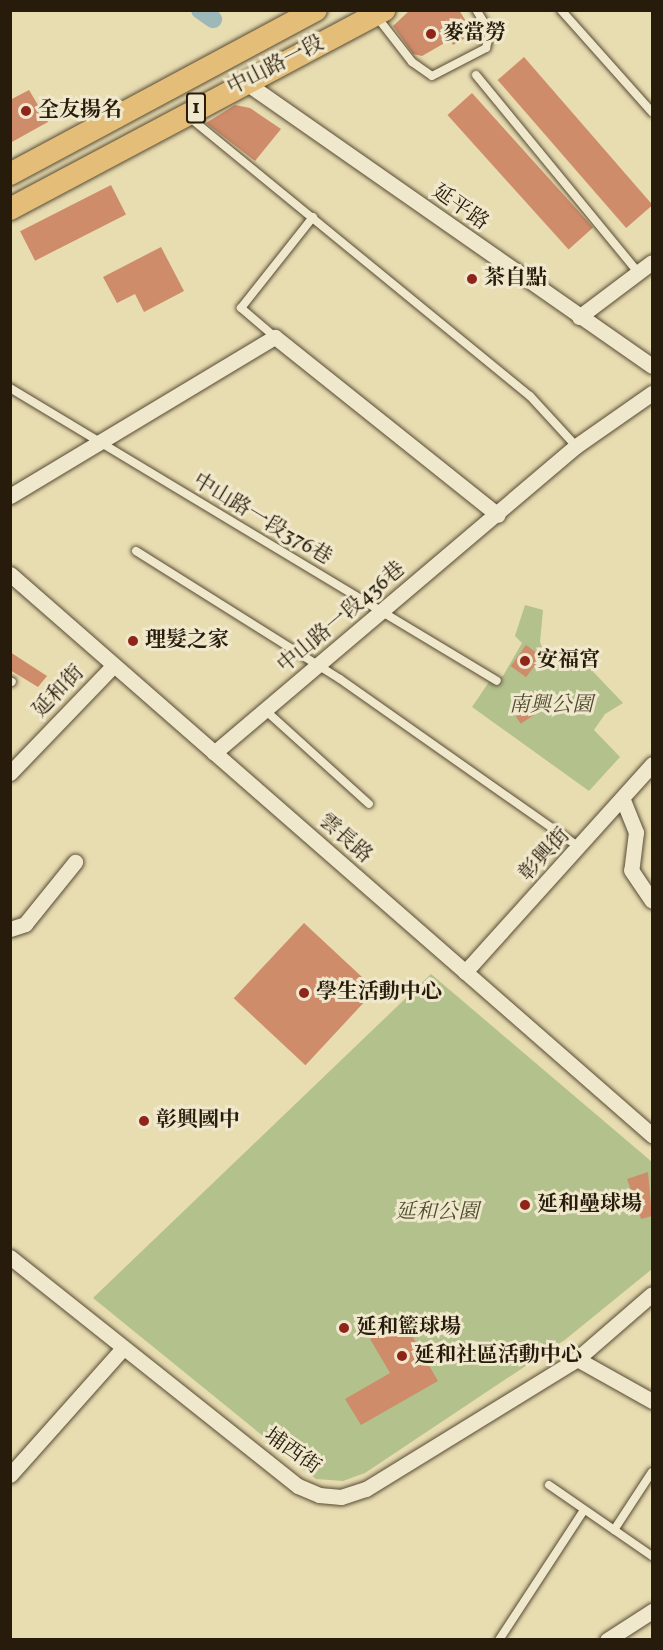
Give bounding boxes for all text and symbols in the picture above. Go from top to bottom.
place label: 麥當勞 [443,21,506,47]
marker: 麥當勞 [424,27,438,41]
street label: 中山路一段 [224,31,328,101]
road number: 1 [186,91,206,125]
place label: 全友揚名 [38,98,122,124]
marker: 全友揚名 [19,104,33,118]
street label: 延平路 [427,180,493,236]
place label: 茶自點 [484,266,547,292]
marker: 茶自點 [465,272,479,286]
street label: 中山路一段376巷 [188,469,336,571]
street label: 中山路一段436巷 [273,557,411,679]
place label: 理髮之家 [145,628,229,654]
marker: 理髮之家 [126,634,140,648]
place label: 安福宮 [537,648,600,674]
marker: 安福宮 [518,654,532,668]
street label: 延和街 [28,661,90,723]
park label: 南興公園 [509,693,593,719]
street label: 雲長路 [313,809,377,869]
street label: 彰興街 [514,823,576,887]
place label: 學生活動中心 [316,980,442,1006]
marker: 學生活動中心 [297,986,311,1000]
place label: 彰興國中 [156,1108,240,1134]
marker: 彰興國中 [137,1114,151,1128]
place label: 延和壘球場 [537,1192,642,1218]
marker: 延和壘球場 [518,1198,532,1212]
park label: 延和公園 [395,1200,479,1226]
place label: 延和籃球場 [356,1315,461,1341]
marker: 延和籃球場 [337,1321,351,1335]
place label: 延和社區活動中心 [414,1343,582,1369]
marker: 延和社區活動中心 [395,1349,409,1363]
street label: 埔西街 [259,1424,325,1480]

